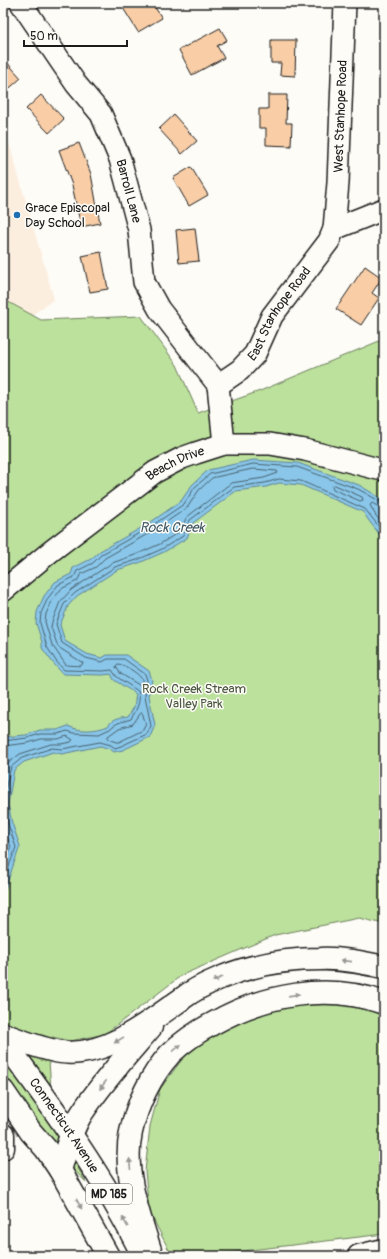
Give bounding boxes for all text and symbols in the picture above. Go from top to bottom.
scale bar [24,22,127,48]
text: 50 m [30,29,58,44]
street label: West Stanhope Road [330,60,351,173]
street label: Barroll Lane [112,157,145,225]
place label: Grace Episcopal Day School [25,200,110,231]
marker: Grace Episcopal Day School [12,210,22,220]
street label: East Stanhope Road [244,264,314,365]
street label: Beach Drive [142,443,207,484]
water label: Rock Creek [140,519,205,536]
park label: Rock Creek Stream Valley Park [142,681,246,712]
one-way arrow [340,957,352,964]
one-way arrow [213,976,224,982]
one-way arrow [288,992,300,998]
one-way arrow [113,1036,125,1043]
one-way arrow [172,1044,183,1052]
street label: Connecticut Avenue [26,1075,102,1176]
one-way arrow [99,1080,107,1091]
one-way arrow [126,1158,133,1170]
road number: MD 185 [86,1184,132,1204]
one-way arrow [75,1198,82,1210]
one-way arrow [121,1216,128,1227]

